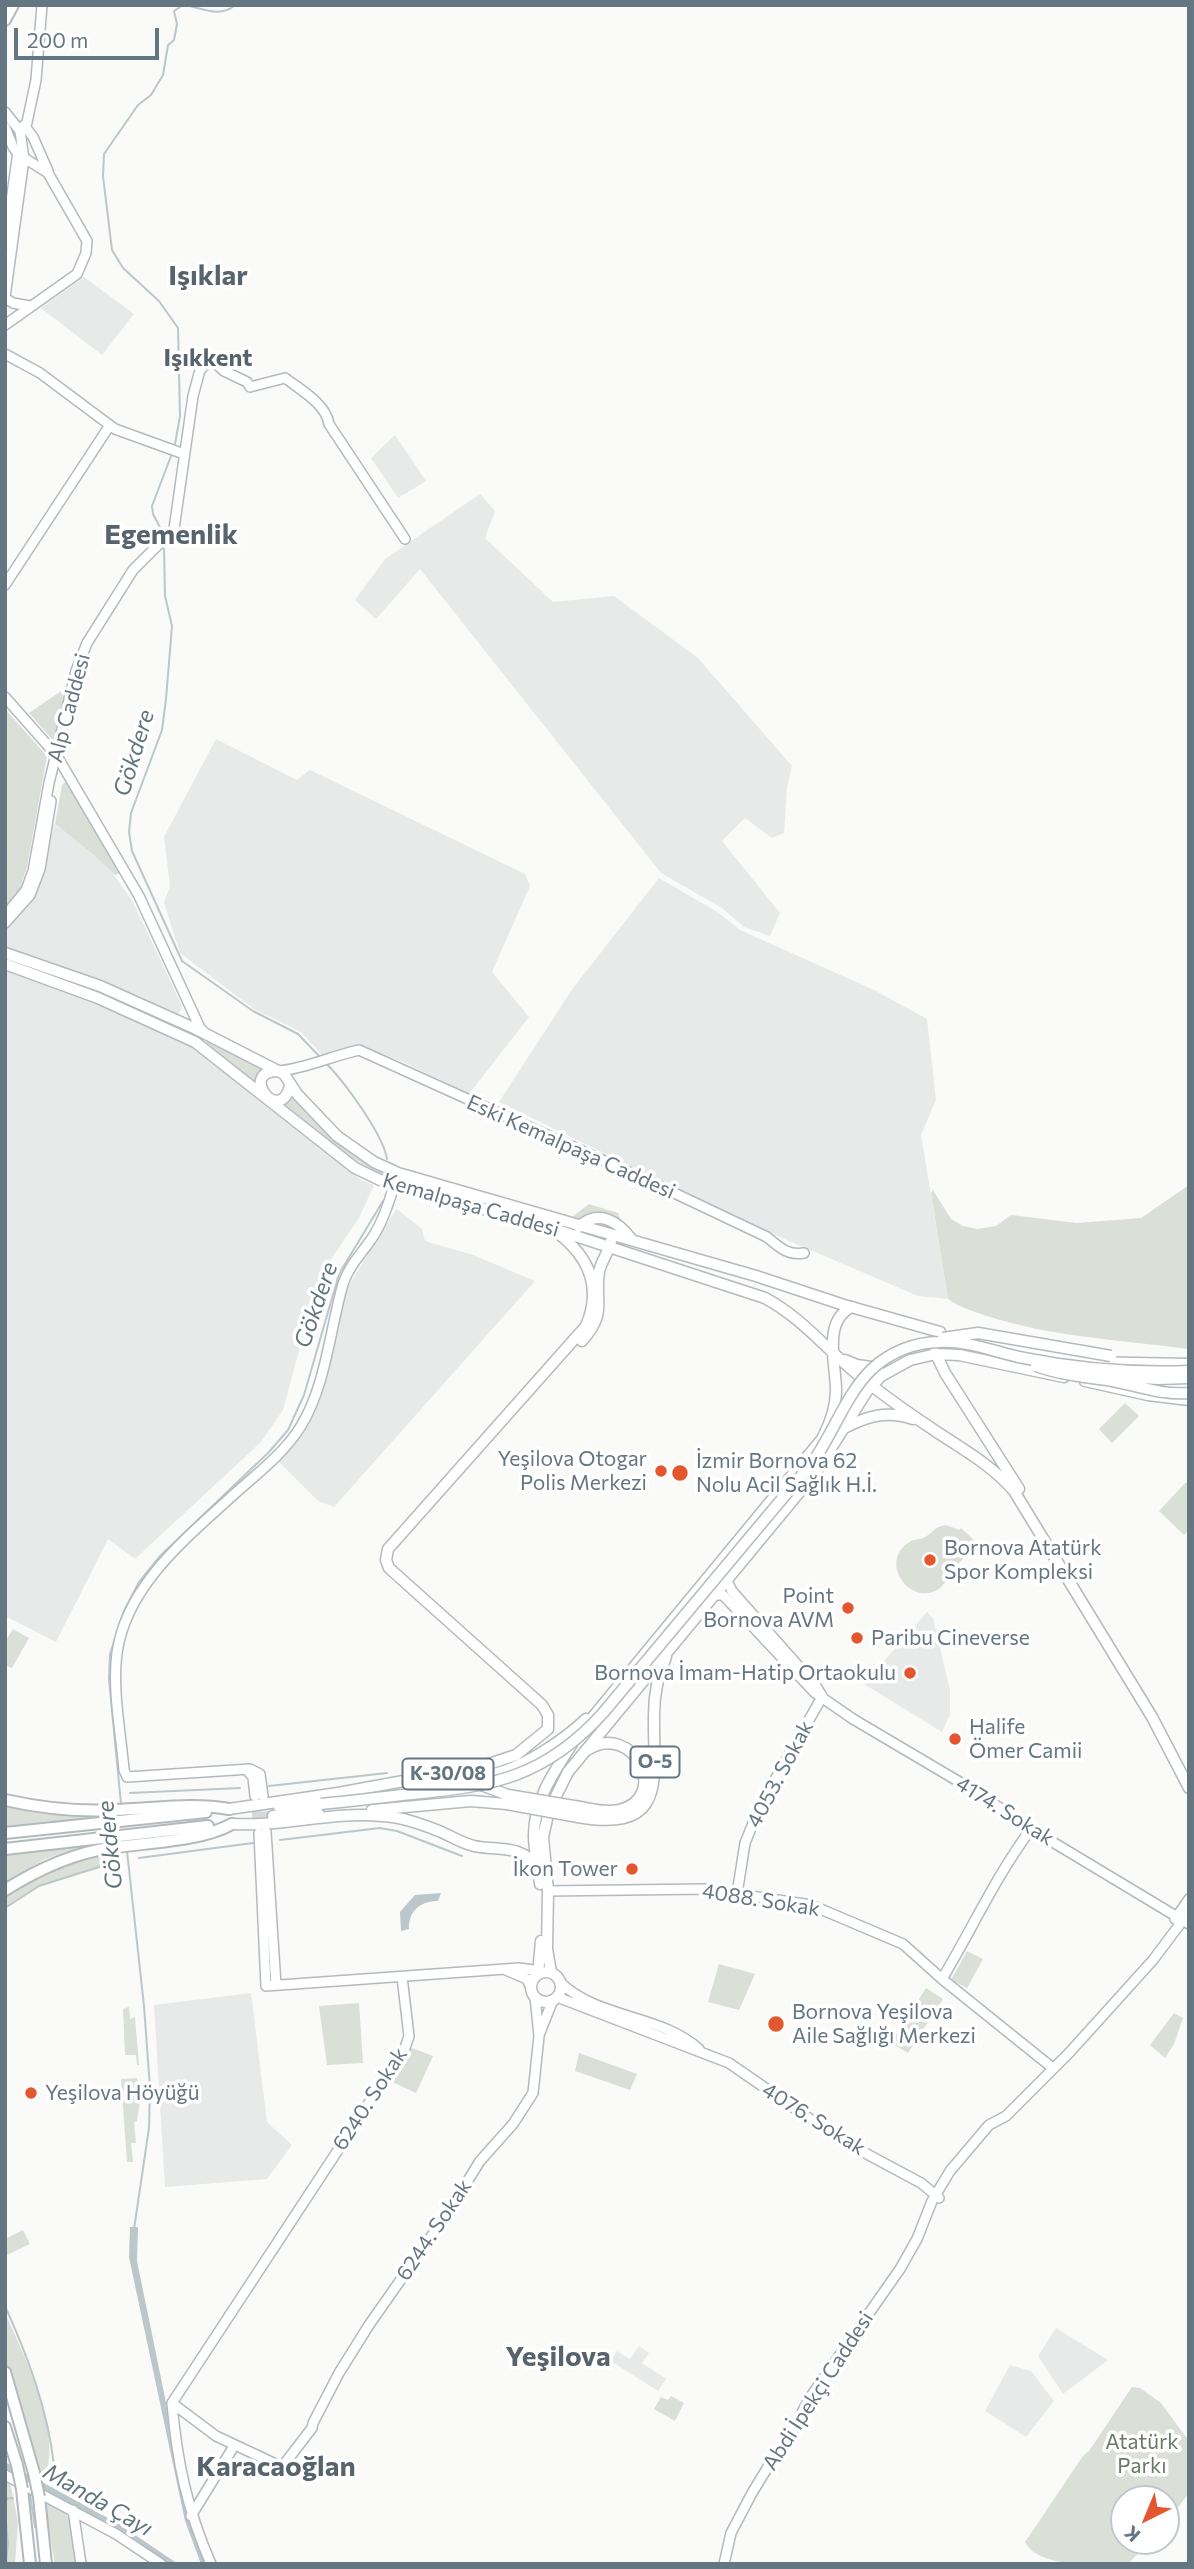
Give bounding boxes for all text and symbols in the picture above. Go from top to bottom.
scale bar [18,14,163,58]
text: 200 m [27,27,88,52]
district label: Işıklar [168,259,248,293]
district label: Işıkkent [164,344,252,372]
district label: Egemenlik [104,518,238,552]
street label: Alp Caddesi [42,651,96,765]
water label: Gökdere [108,706,160,800]
street label: Eski Kemalpaşa Caddesi [463,1090,679,1204]
street label: Kemalpaşa Caddesi [380,1168,562,1242]
water label: Gökdere [288,1258,344,1352]
place label: Yeşilova Otogar Polis Merkezi [497,1446,647,1496]
place label: İzmir Bornova 62 Nolu Acil Sağlık H.İ. [696,1448,877,1498]
marker: Yeşilova Otogar Polis Merkezi [653,1463,669,1479]
marker: İzmir Bornova 62 Nolu Acil Sağlık H.İ. [670,1463,690,1483]
place label: Bornova Atatürk Spor Kompleksi [944,1535,1102,1585]
marker: Bornova Atatürk Spor Kompleksi [922,1552,938,1568]
place label: Point Bornova AVM [703,1583,834,1633]
marker: Point Bornova AVM [840,1600,856,1616]
place label: Paribu Cineverse [871,1625,1030,1651]
marker: Paribu Cineverse [849,1630,865,1646]
place label: Bornova İmam-Hatip Ortaokulu [594,1660,896,1686]
marker: Bornova İmam-Hatip Ortaokulu [902,1665,918,1681]
place label: Halife Ömer Camii [969,1714,1082,1764]
street label: 4053. Sokak [741,1716,819,1832]
marker: Halife Ömer Camii [947,1731,963,1747]
road number: O-5 [630,1746,680,1778]
road number: K-30/08 [402,1758,494,1790]
street label: 4174. Sokak [951,1771,1059,1851]
water label: Gökdere [92,1799,128,1891]
place label: İkon Tower [513,1856,618,1882]
marker: İkon Tower [624,1861,640,1877]
street label: 4088. Sokak [700,1878,822,1922]
place label: Bornova Yeşilova Aile Sağlığı Merkezi [792,1999,976,2049]
marker: Bornova Yeşilova Aile Sağlığı Merkezi [766,2014,786,2034]
street label: 6240. Sokak [327,2043,413,2155]
street label: 4076. Sokak [758,2077,870,2161]
place label: Yeşilova Höyüğü [45,2080,199,2106]
marker: Yeşilova Höyüğü [23,2085,39,2101]
street label: 6244. Sokak [391,2175,477,2285]
street label: Abdi İpekçi Caddesi [757,2307,879,2475]
district label: Yeşilova [505,2340,611,2374]
park label: Atatürk Parkı [1105,2429,1179,2479]
district label: Karacaoğlan [196,2450,356,2484]
water label: Manda Çayı [38,2458,158,2542]
north arrow [1110,2485,1180,2555]
text: K [1119,2521,1144,2547]

